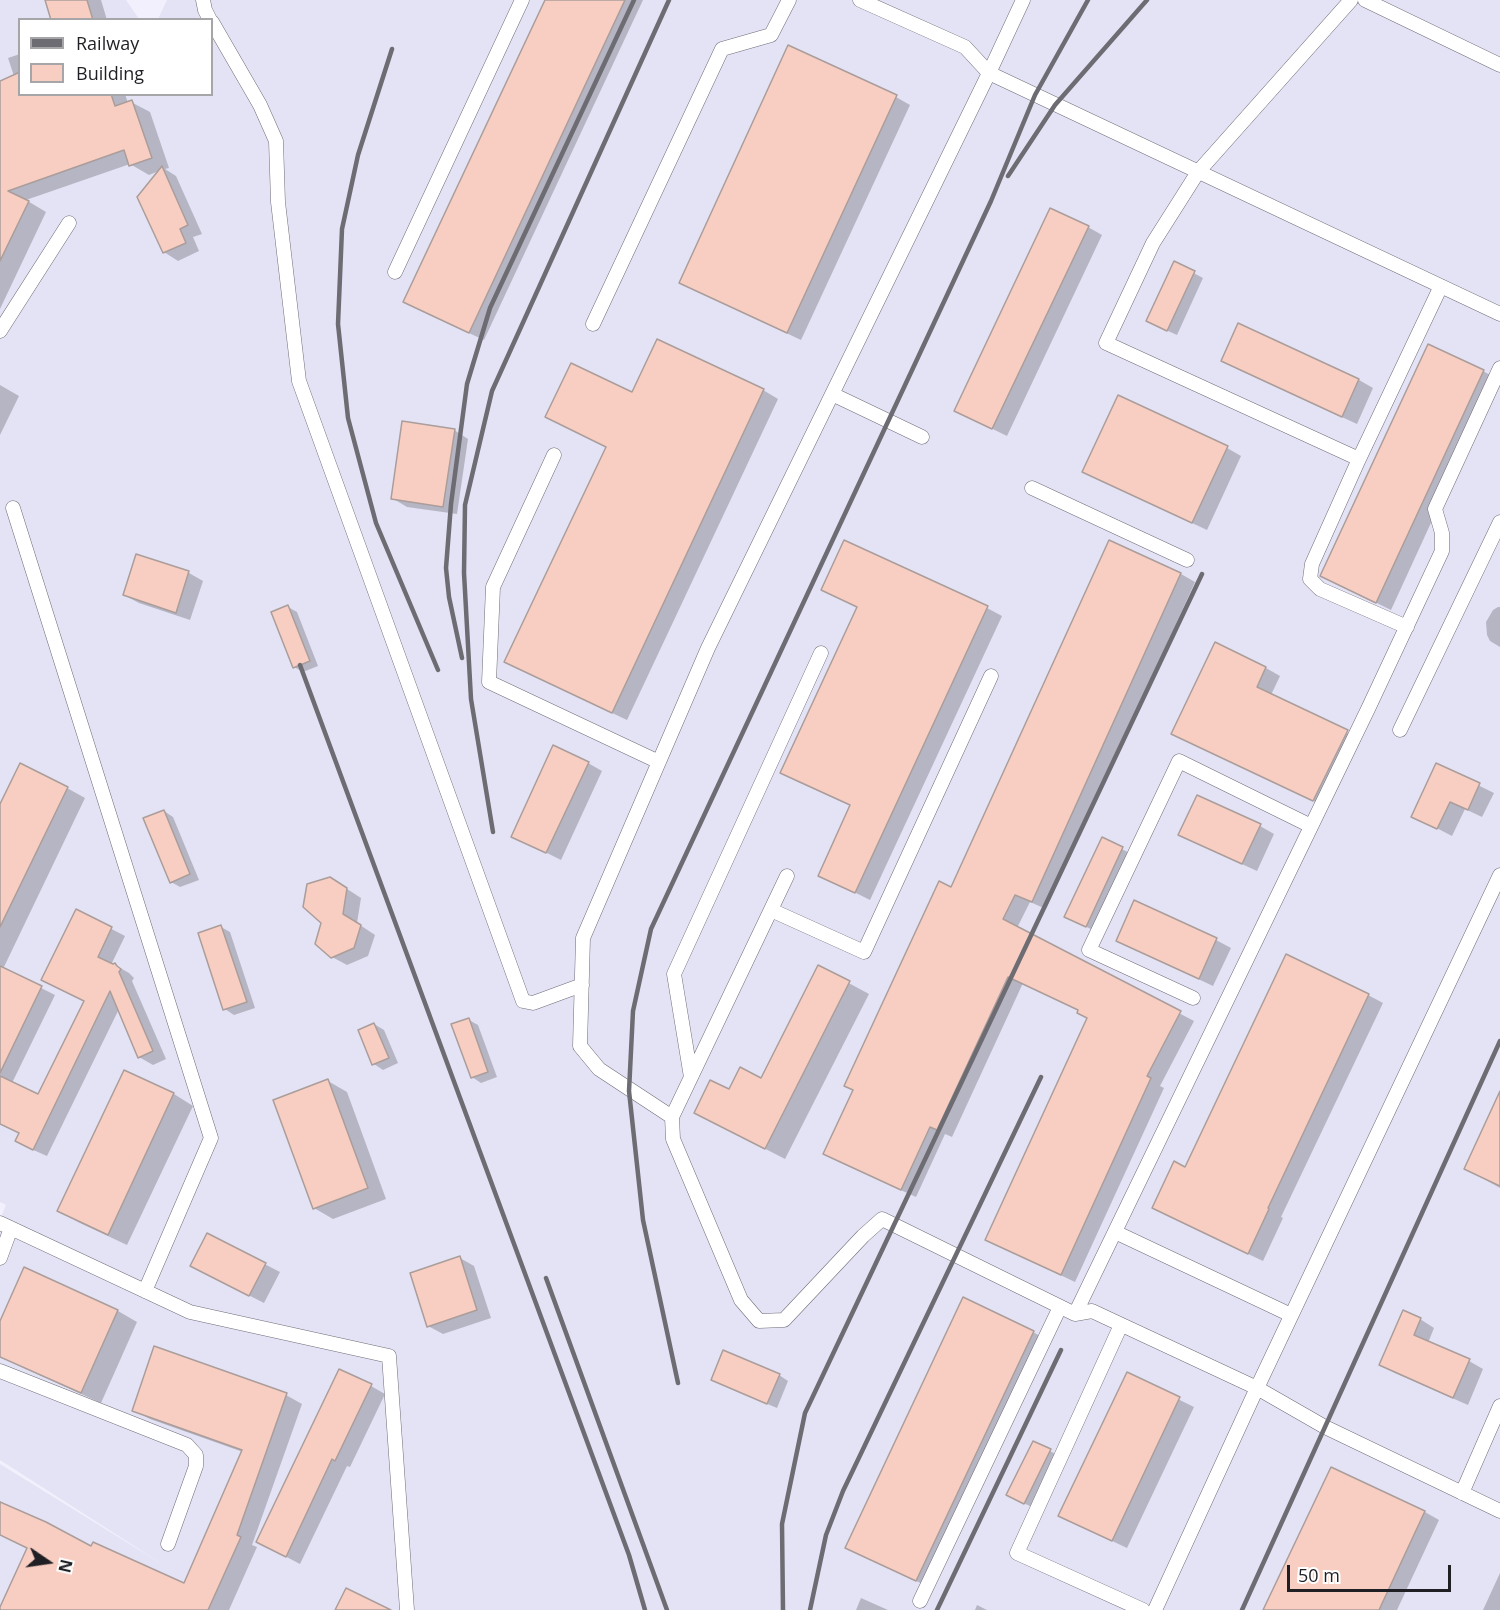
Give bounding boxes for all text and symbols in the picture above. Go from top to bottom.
legend [18,18,213,96]
text: Railway [76,31,139,55]
text: Building [76,61,144,85]
north arrow [18,1532,78,1592]
scale bar [1290,1553,1454,1591]
text: N [53,1557,78,1575]
text: 50 m [1298,1563,1340,1587]

